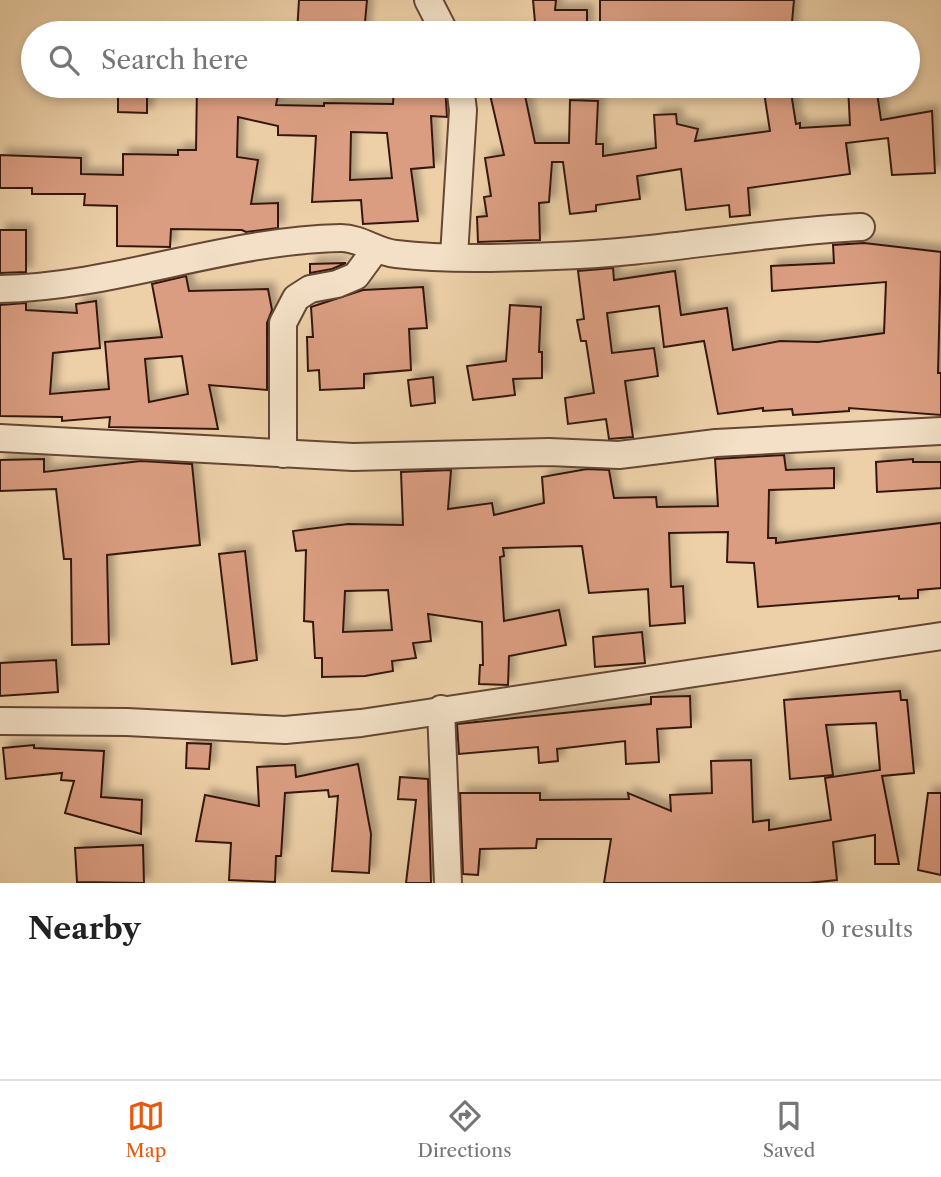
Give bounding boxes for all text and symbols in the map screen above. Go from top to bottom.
search box [21,21,920,98]
icon: search [45,41,83,79]
text: Search here [101,44,248,76]
text: Nearby [28,910,141,947]
text: 0 results [821,915,913,943]
tab: Map [126,1097,166,1162]
tab: Directions [418,1097,511,1162]
tab: Saved [763,1097,815,1162]

